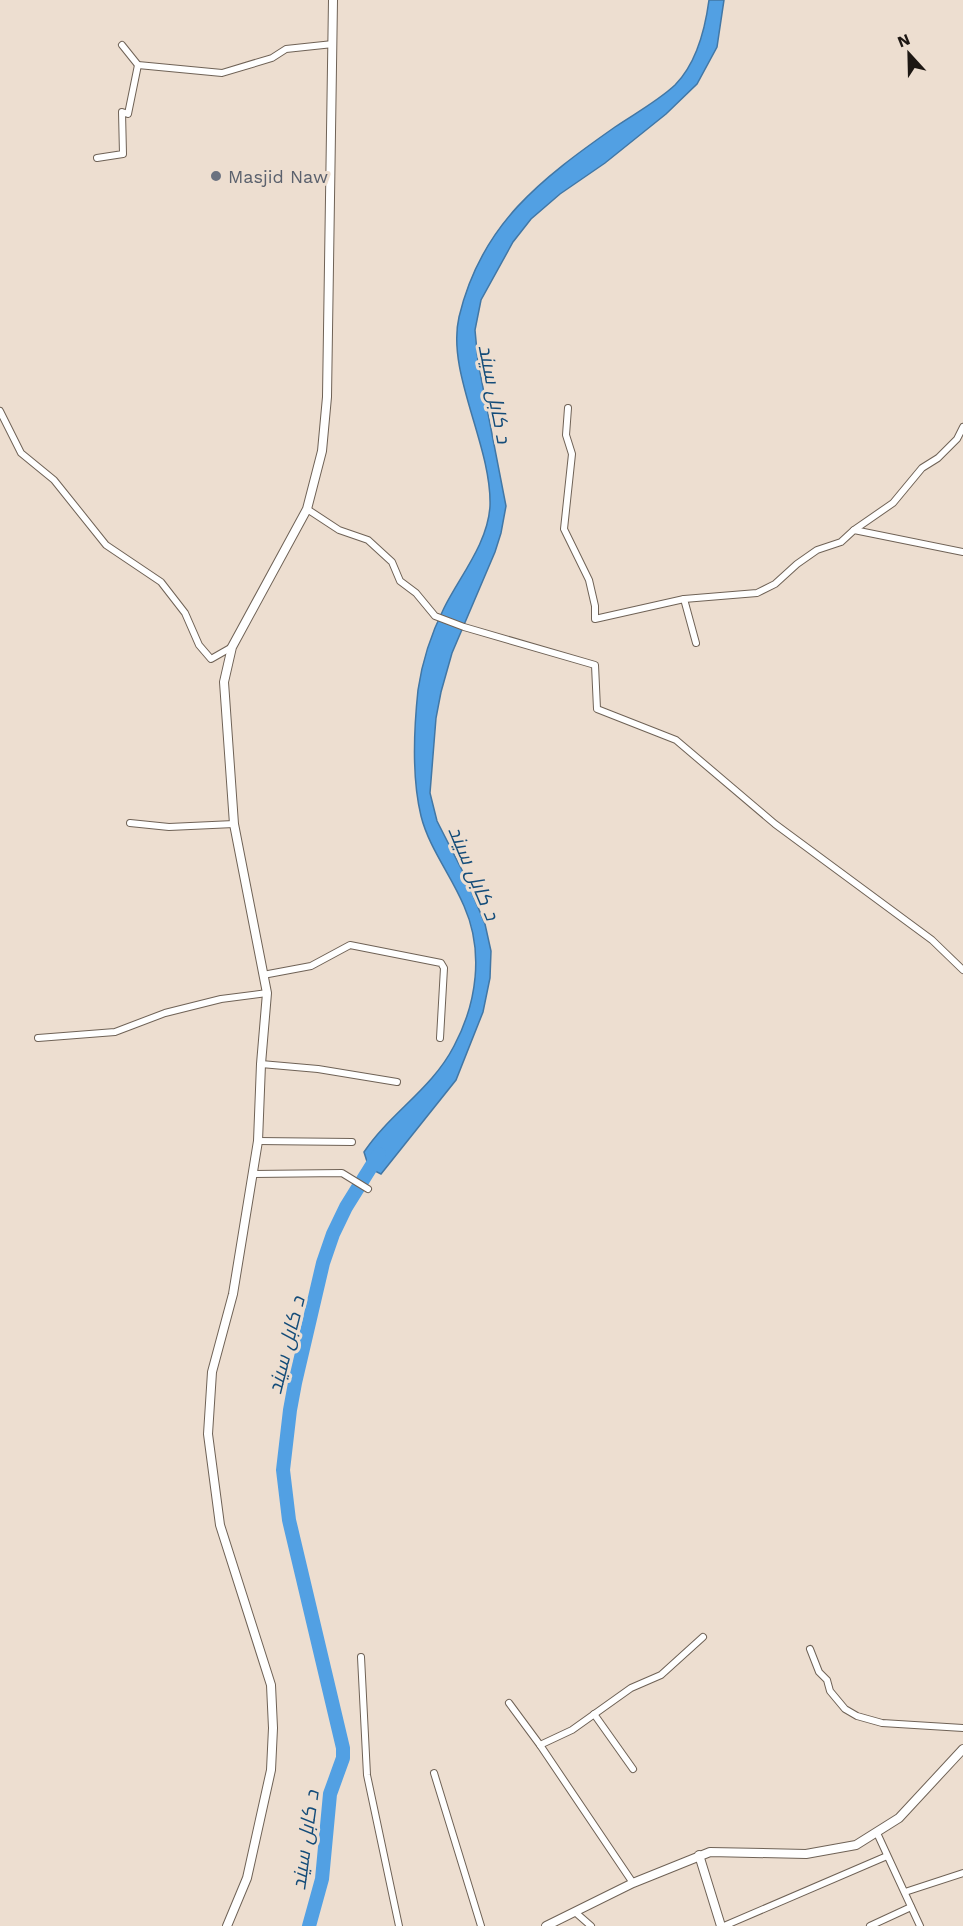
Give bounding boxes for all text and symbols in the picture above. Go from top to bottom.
north arrow [879,24,939,84]
text: N [895,30,913,52]
place label: Masjid Naw [228,166,328,187]
marker: Masjid Naw [209,169,223,183]
water label: د کابل سيند [474,343,517,447]
water label: د کابل سيند [443,822,505,925]
water label: د کابل سيند [262,1292,310,1396]
water label: د کابل سيند [286,1788,324,1891]

